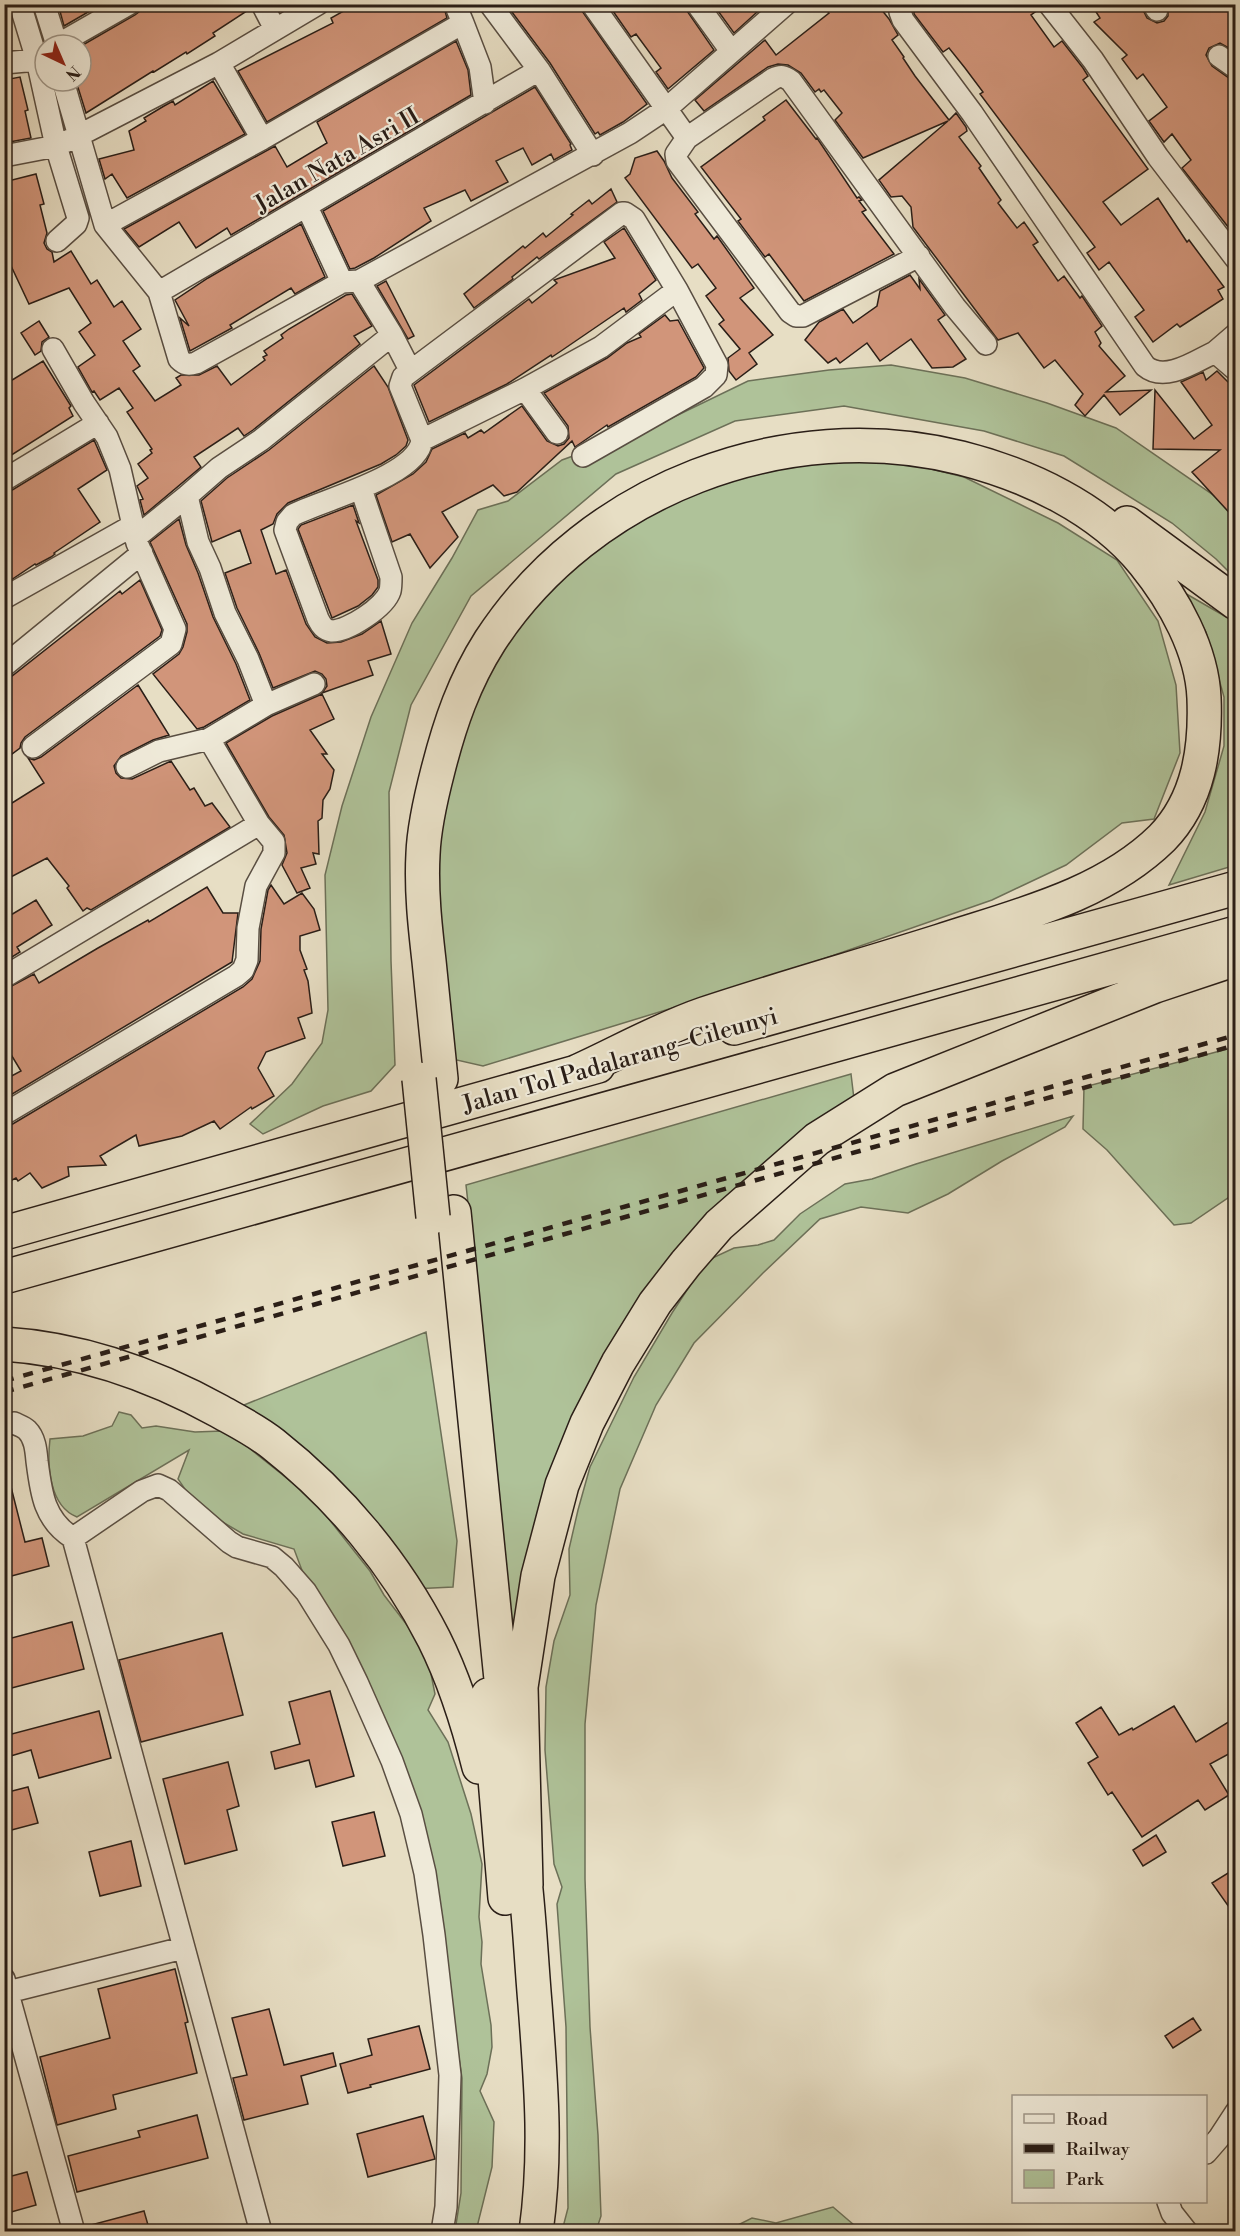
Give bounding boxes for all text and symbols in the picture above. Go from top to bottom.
north arrow [33,33,93,93]
text: N [61,61,84,85]
street label: Jalan Nata Asri II [249,102,425,221]
street label: Jalan Tol Padalarang–Cileunyi [458,1002,781,1121]
legend [1012,2095,1207,2203]
text: Road [1066,2108,1109,2131]
text: Railway [1066,2138,1130,2161]
text: Park [1066,2168,1105,2191]

